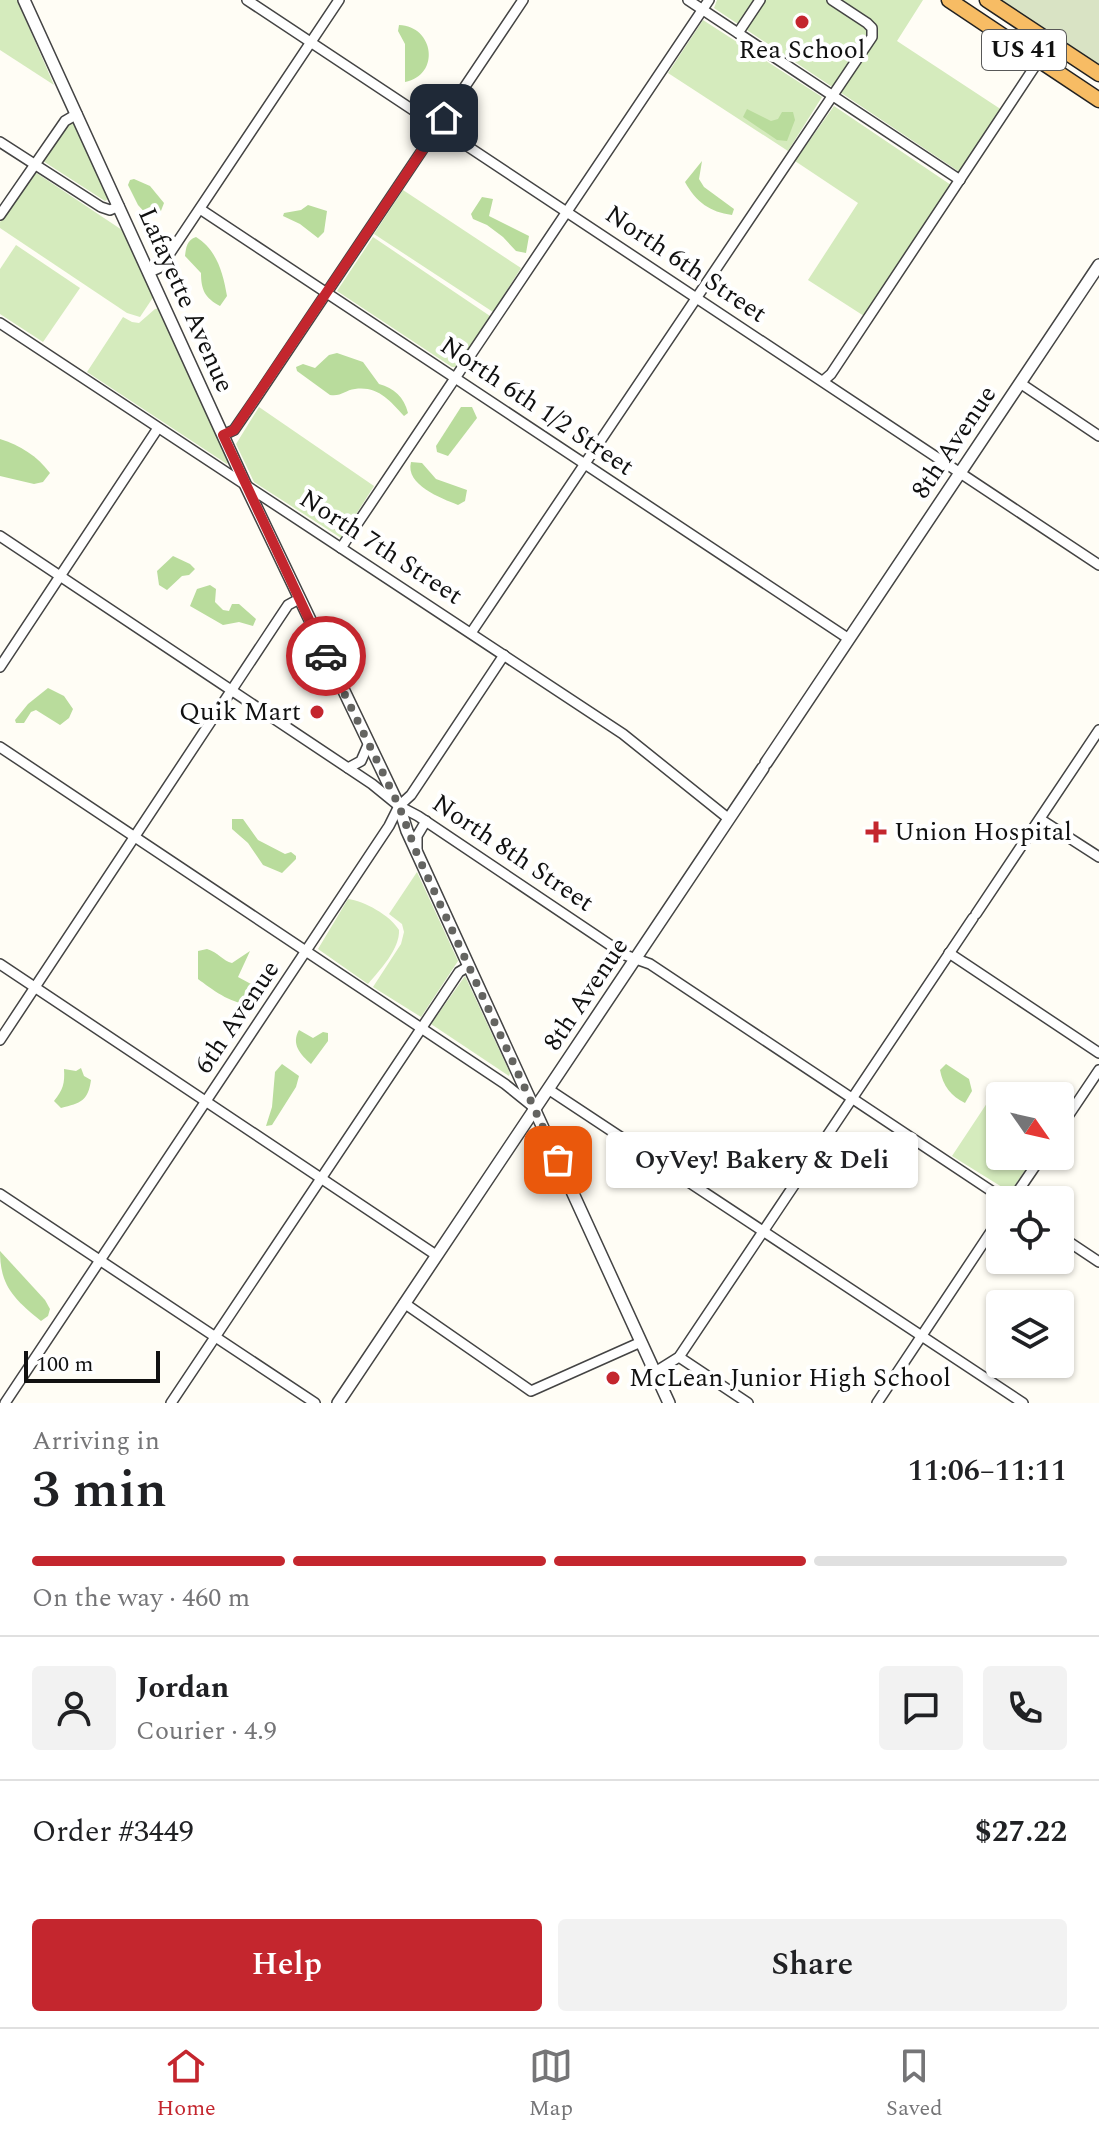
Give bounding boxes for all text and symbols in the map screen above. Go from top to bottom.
marker: Rea School [793,13,811,31]
place label: Rea School [739,30,865,70]
road number: US 41 [982,30,1066,70]
pin [410,84,478,152]
icon: home [422,96,466,140]
street label: North 6th Street [597,195,775,333]
street label: Lafayette Avenue [127,201,245,399]
street label: North 6th 1/2 Street [432,326,642,486]
street label: 8th Avenue [901,377,1007,507]
street label: North 7th Street [291,479,471,615]
courier [286,616,366,696]
icon: car [304,634,348,678]
place label: Quik Mart [179,692,301,732]
marker: Quik Mart [308,703,326,721]
street label: North 8th Street [424,784,602,922]
place label: Union Hospital [894,812,1072,852]
marker: Union Hospital [865,821,887,843]
street label: 8th Avenue [533,929,639,1059]
street label: 6th Avenue [184,952,290,1082]
north arrow [986,1082,1074,1170]
map controls [986,1082,1074,1378]
pin [524,1126,592,1194]
callout: OyVey! Bakery & Deli [606,1132,918,1188]
icon: bag [536,1138,580,1182]
text: OyVey! Bakery & Deli [635,1140,889,1180]
button: locate [986,1186,1074,1274]
button: layers [986,1290,1074,1378]
scale bar [24,1347,160,1383]
text: 100 m [36,1348,93,1381]
place label: McLean Junior High School [629,1358,951,1398]
marker: McLean Junior High School [604,1369,622,1387]
text: Arriving in [32,1421,160,1461]
text: 11:06–11:11 [908,1448,1067,1494]
text: 3 min [32,1451,167,1530]
text: On the way · 460 m [32,1578,250,1618]
text: Jordan [136,1665,229,1711]
button: person [32,1666,116,1750]
button: chat [879,1666,963,1750]
button: phone [983,1666,1067,1750]
text: Courier · 4.9 [136,1711,277,1751]
text: Order #3449 [32,1809,194,1855]
text: $27.22 [975,1809,1067,1855]
button: Help [32,1919,542,2011]
button: Share [558,1919,1067,2011]
tab: Home [156,2044,216,2125]
tab: Map [529,2044,573,2125]
tab: Saved [886,2044,942,2125]

